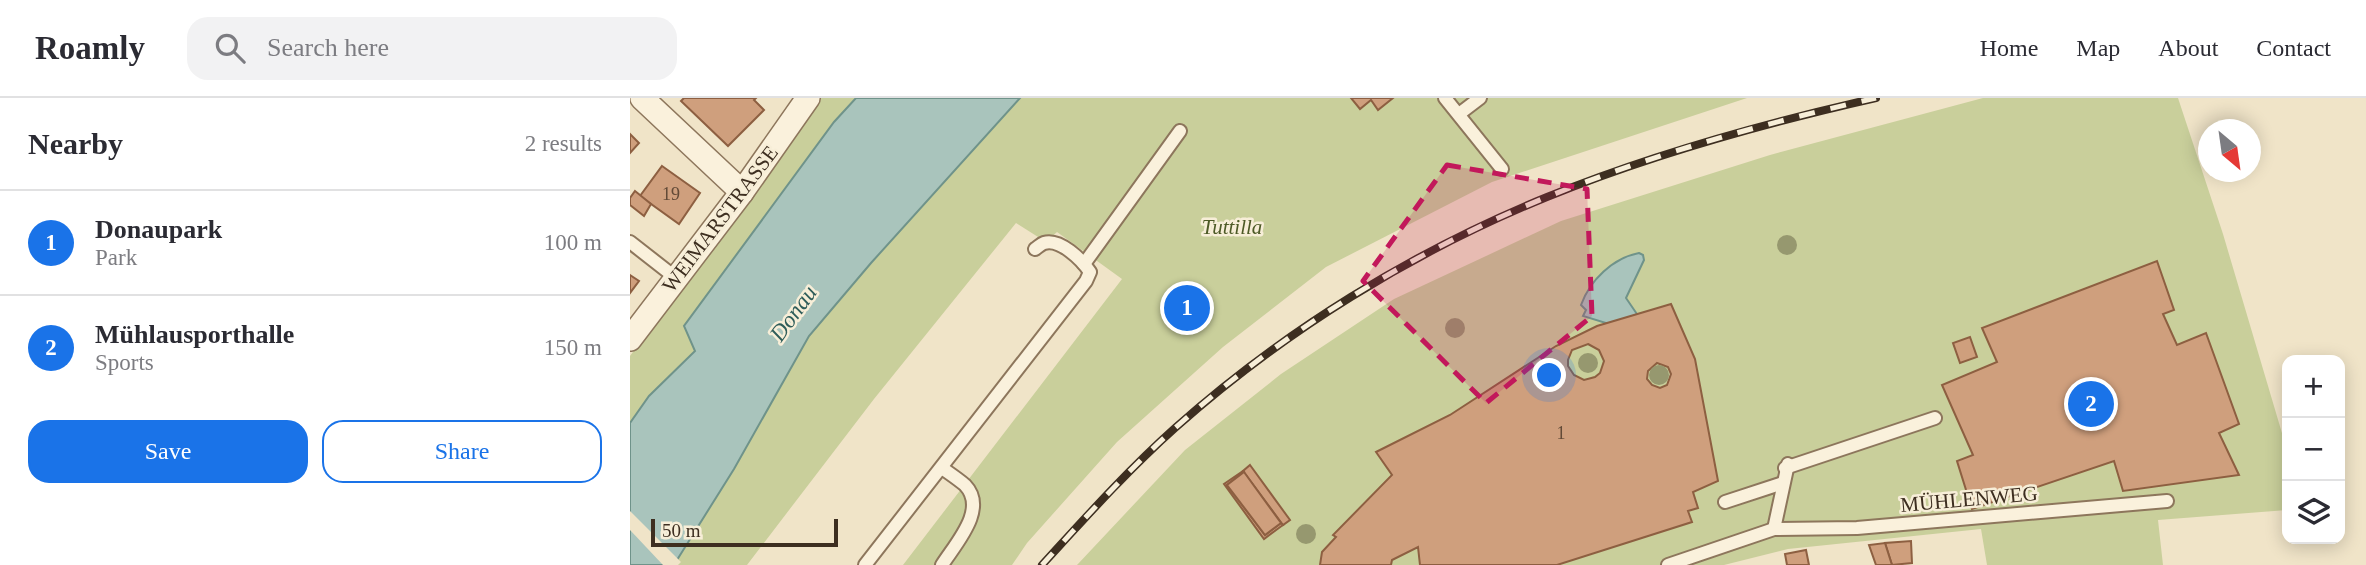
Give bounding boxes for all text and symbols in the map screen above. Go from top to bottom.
search box [187,17,677,80]
icon: search [211,29,249,67]
text: Roamly [35,30,145,66]
text: Search here [267,33,389,62]
text: Home [1980,35,2038,61]
text: Map [2076,35,2120,61]
text: About [2158,35,2218,61]
text: Contact [2256,35,2331,61]
north arrow [2198,119,2261,182]
text: Nearby [28,127,123,160]
text: 2 results [525,131,602,156]
street label: WEIMARSTRASSE [657,141,783,297]
house number: 19 [662,184,680,204]
text: Donaupark [95,215,222,244]
park label: Tuttilla [1202,215,1262,239]
text: 1 [45,230,57,255]
text: 100 m [544,230,602,255]
text: Park [95,245,137,270]
water label: Donau [764,281,822,347]
pin: 1 [1164,282,1210,334]
text: Mühlausporthalle [95,320,294,349]
text: 2 [45,335,57,360]
text: 150 m [544,335,602,360]
text: Sports [95,350,154,375]
map controls [2282,355,2345,544]
button: + [2282,355,2345,418]
your location [1532,358,1566,392]
pin: 2 [2068,378,2114,430]
button: − [2282,418,2345,481]
button: Save [28,420,308,483]
button: Share [322,420,602,483]
house number: 1 [1557,423,1566,443]
street label: MÜHLENWEG [1899,481,2039,517]
button: layers [2282,481,2345,544]
scale bar [651,516,838,548]
text: 50 m [662,520,701,541]

